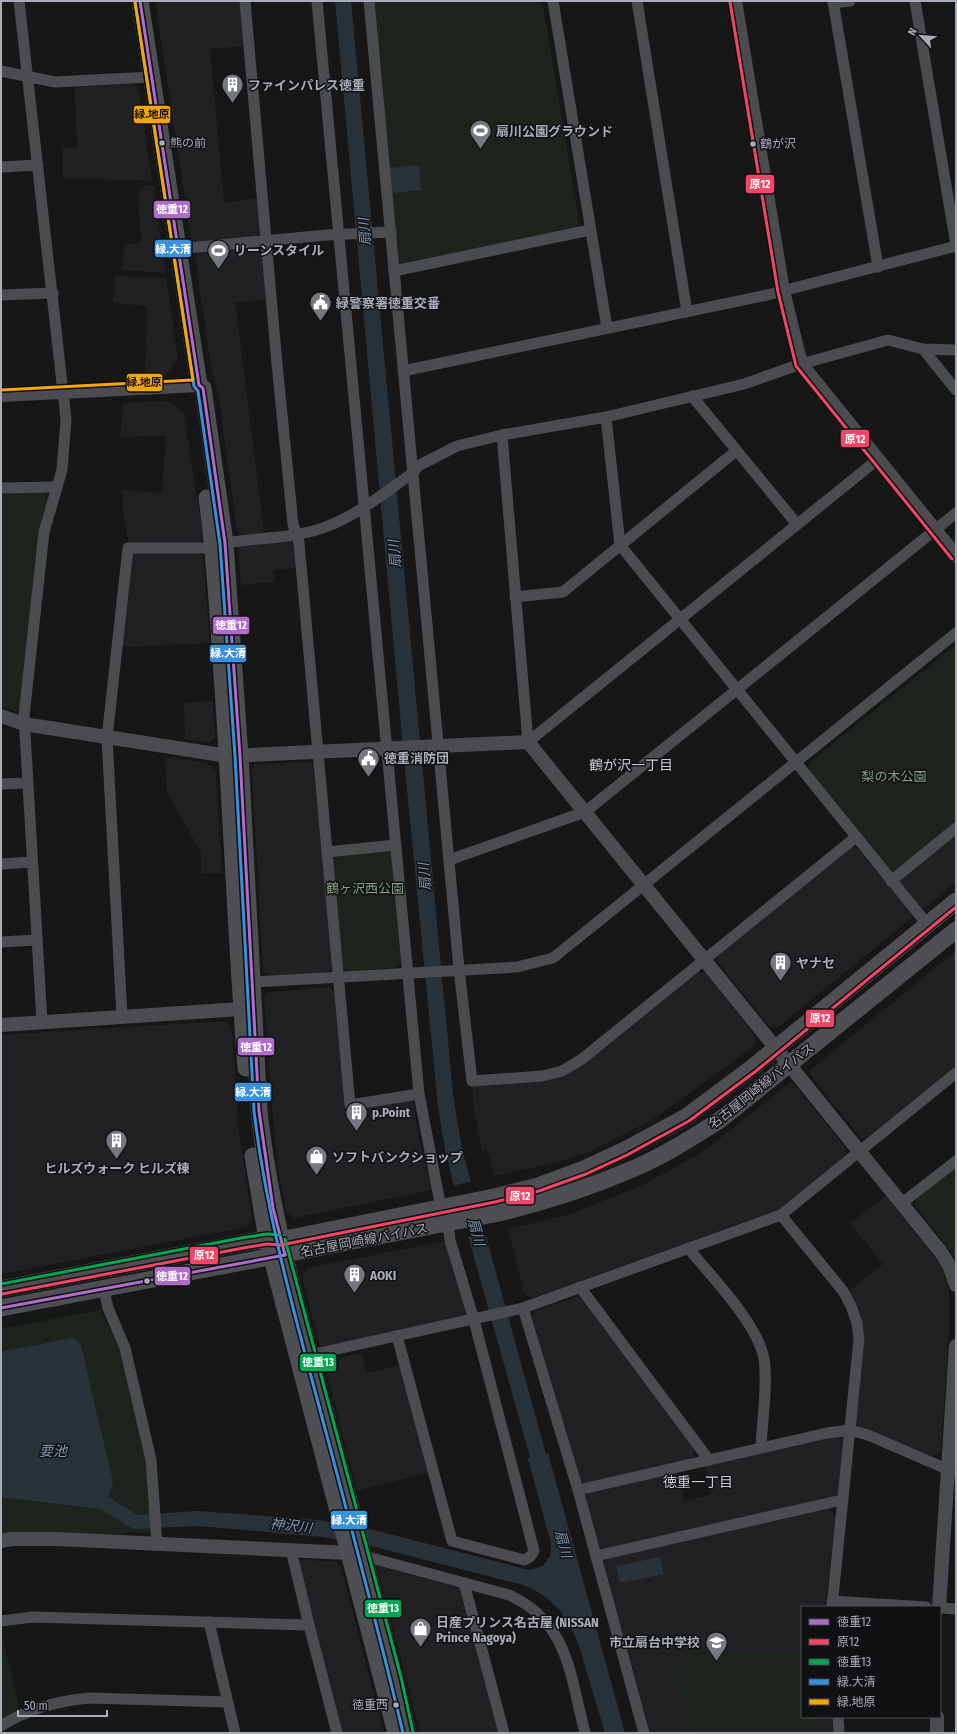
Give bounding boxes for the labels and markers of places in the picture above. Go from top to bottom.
building icon: ファインパレス徳重 [220,72,246,105]
place label: ファインパレス徳重 [248,78,365,93]
sports icon: 扇川公園グラウンド [467,118,493,151]
place label: 扇川公園グラウンド [496,124,613,139]
place label: 熊の前 [170,136,206,150]
place label: 鶴が沢 [760,137,796,151]
marker: 熊の前 [157,138,167,148]
marker: 鶴が沢 [748,139,758,149]
sports icon: リーンスタイル [205,237,231,270]
place label: リーンスタイル [234,243,324,258]
public building icon: 緑警察署徳重交番 [308,290,334,323]
place label: 緑警察署徳重交番 [335,296,440,311]
public building icon: 徳重消防団 [355,745,381,778]
place label: 徳重消防団 [384,751,449,766]
building icon: ヤナセ [767,950,793,983]
place label: ヤナセ [796,956,835,971]
building icon: p.Point [343,1099,369,1132]
place label: p.Point [372,1105,411,1120]
building icon: ヒルズウォーク ヒルズ棟 [104,1127,130,1160]
shop icon: ソフトバンクショップ [304,1144,330,1177]
place label: ソフトバンクショップ [332,1150,463,1165]
place label: ヒルズウォーク ヒルズ棟 [44,1161,190,1176]
building icon: AOKI [341,1262,367,1295]
place label: AOKI [369,1268,396,1283]
unlabelled marker [142,1276,152,1286]
place label: 日産プリンス名古屋 (NISSAN Prince Nagoya) [436,1615,599,1645]
shop icon: 日産プリンス名古屋 (NISSAN Prince Nagoya) [407,1616,433,1649]
school or university icon: 市立扇台中学校 [703,1629,729,1662]
place label: 市立扇台中学校 [609,1635,700,1650]
place label: 徳重西 [352,1698,388,1712]
marker: 徳重西 [391,1700,401,1710]

